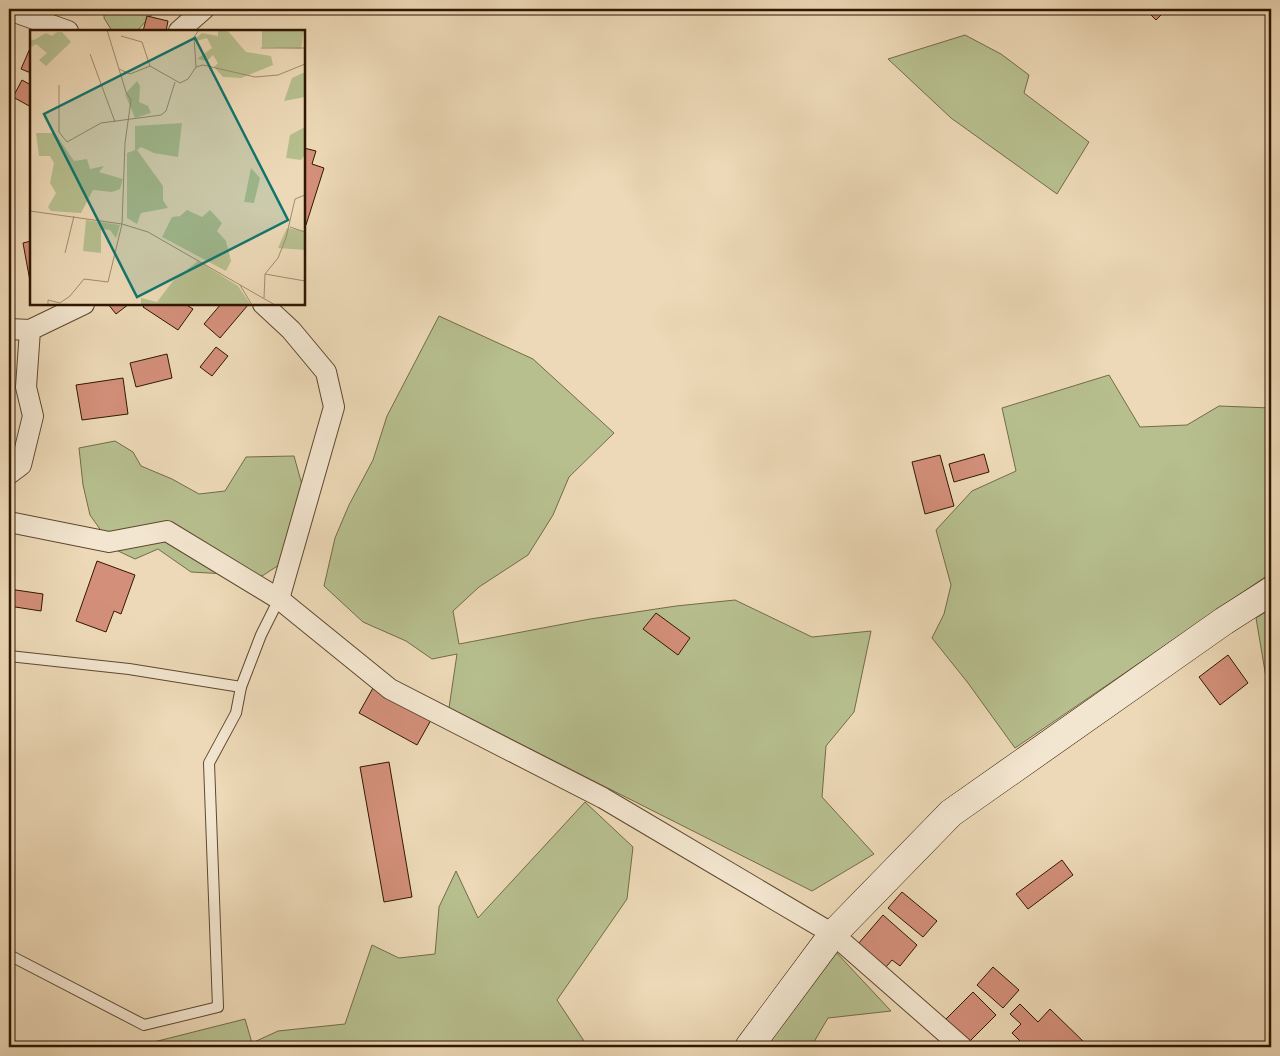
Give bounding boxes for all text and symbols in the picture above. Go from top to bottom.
inset map [30,30,305,305]

